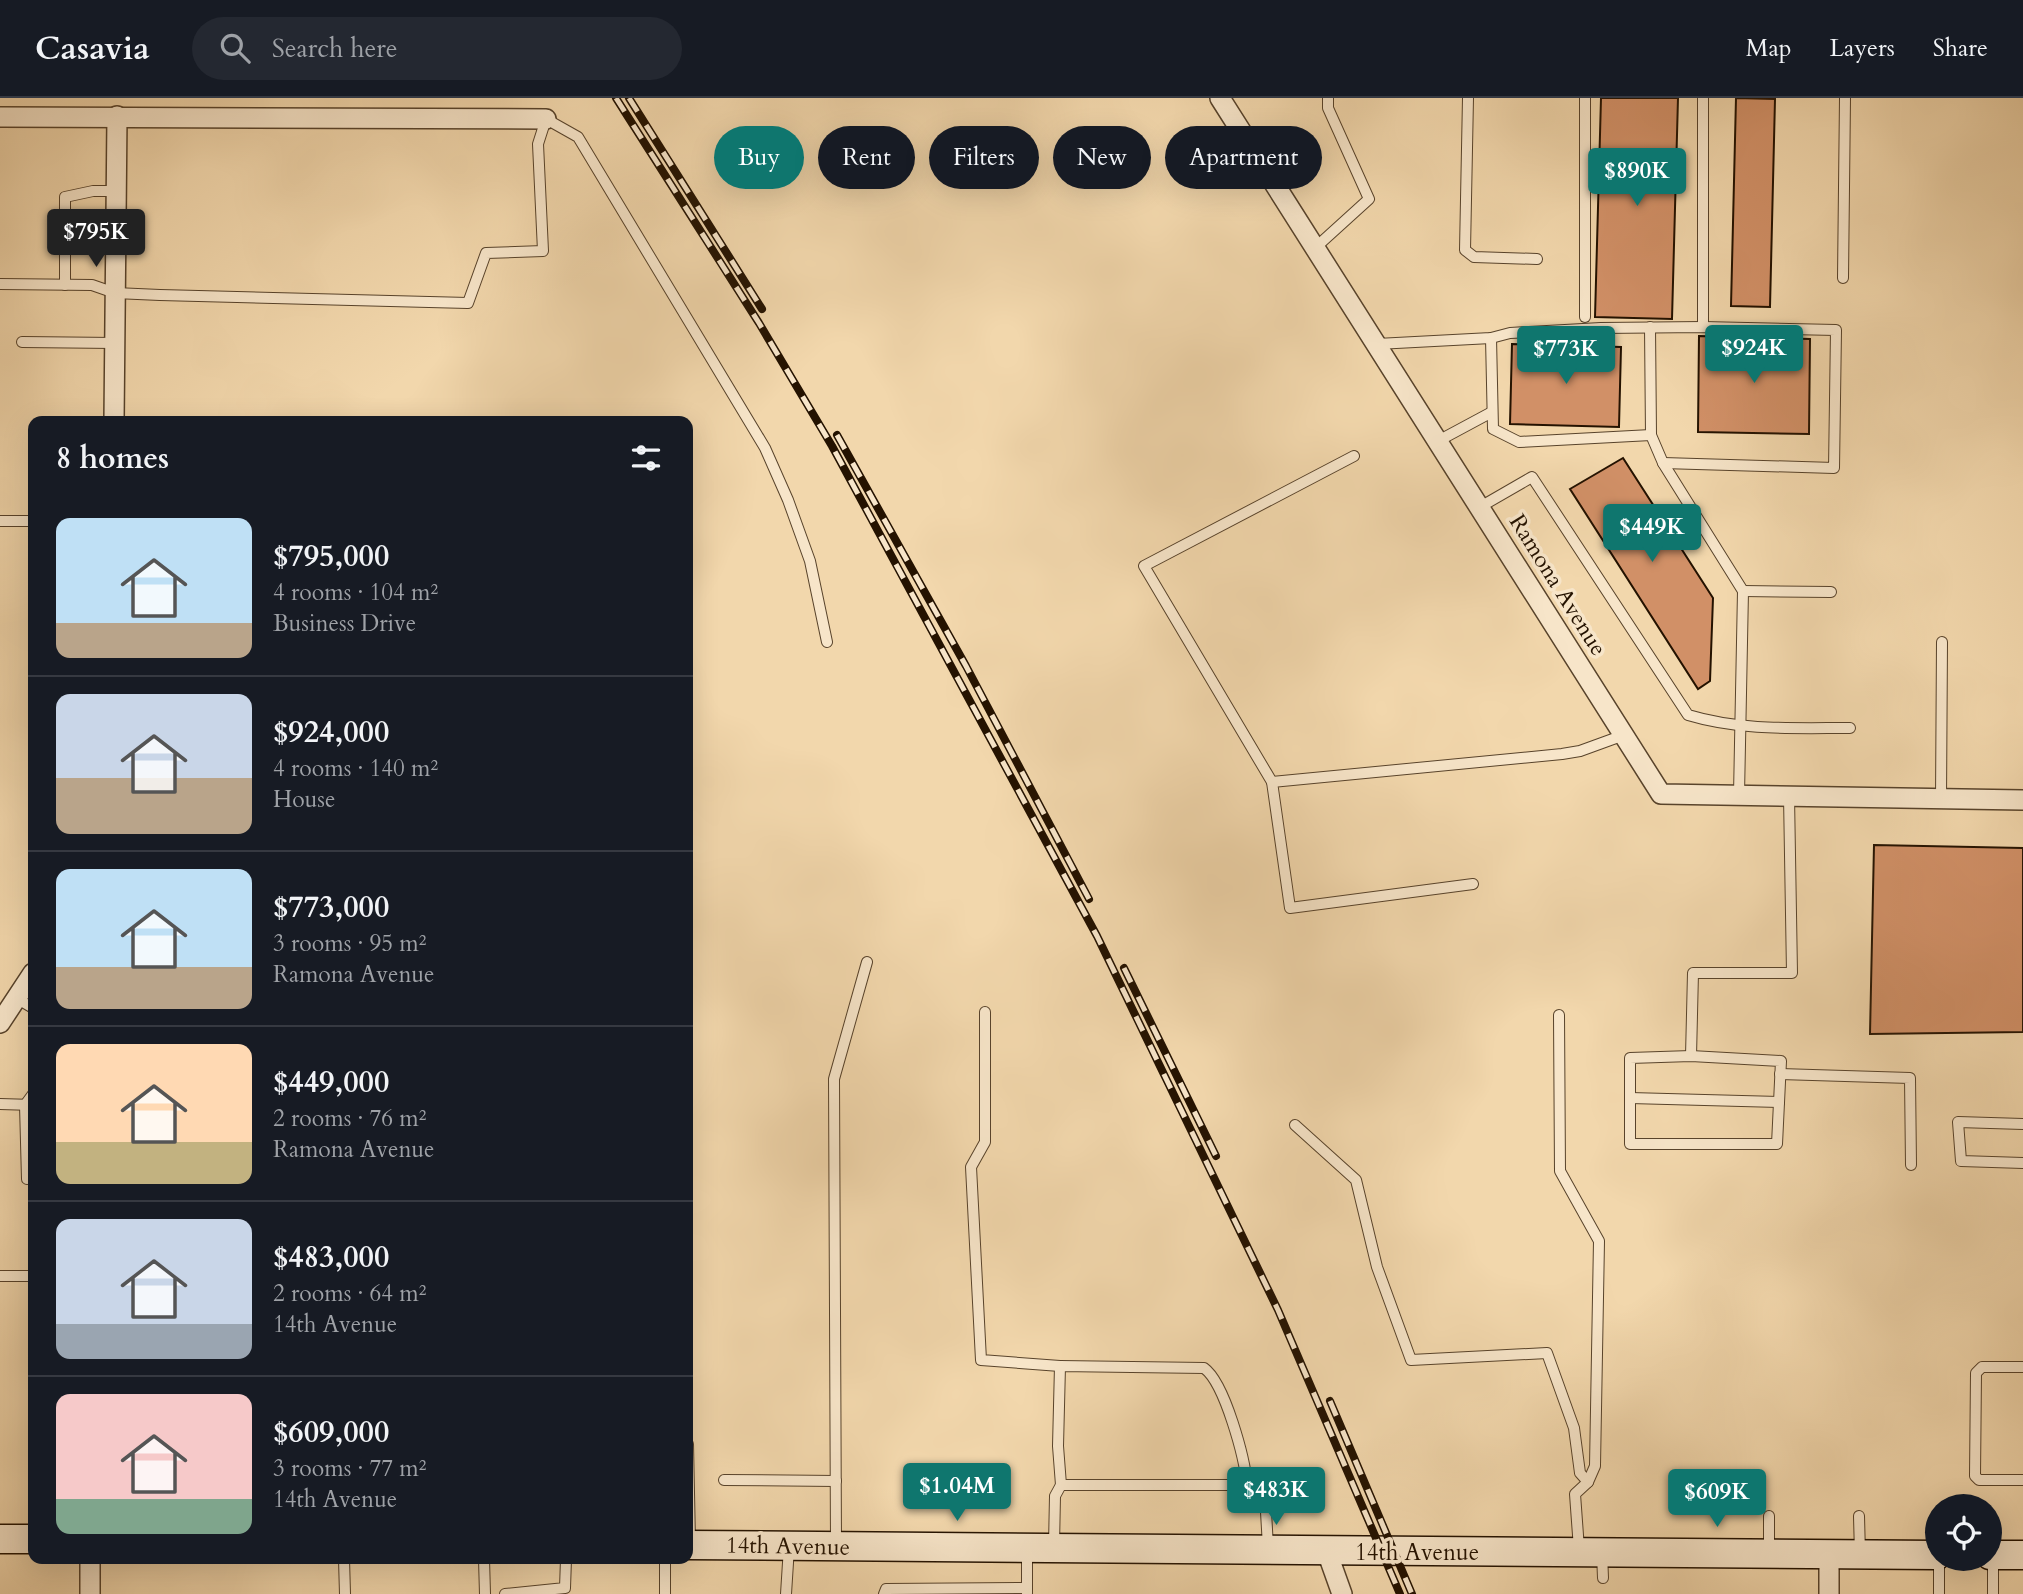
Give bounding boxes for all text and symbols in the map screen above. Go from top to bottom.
search box [192,17,682,80]
text: Casavia [35,26,150,71]
icon: search [216,29,254,67]
text: Search here [272,31,398,66]
text: Map [1746,32,1792,65]
text: Layers [1830,32,1895,65]
text: Share [1933,32,1988,65]
chip: Buy [714,126,804,189]
chip: Rent [818,126,915,189]
chip: Filters [929,126,1039,189]
chip: New [1053,126,1151,189]
chip: Apartment [1165,126,1322,189]
pin: $890K [1588,148,1686,208]
text: $890K [1604,155,1670,186]
pin: $795K [47,209,145,269]
text: $795K [63,216,129,247]
pin: $924K [1705,326,1803,385]
pin: $773K [1517,327,1615,386]
text: $924K [1721,332,1787,363]
text: $773K [1533,333,1599,364]
text: 8 homes [56,438,169,479]
icon: filters [627,439,665,477]
pin: $449K [1603,504,1701,564]
street label: Ramona Avenue [1502,508,1614,662]
text: $449K [1619,511,1685,542]
text: $795,000 [273,536,389,577]
icon: home [112,546,196,630]
text: 4 rooms · 104 m² [273,577,438,608]
text: Business Drive [273,608,416,639]
text: $924,000 [273,712,389,753]
icon: home [112,722,196,806]
text: 4 rooms · 140 m² [273,753,438,784]
text: House [273,784,335,815]
text: $773,000 [273,887,389,928]
icon: home [112,897,196,981]
text: 3 rooms · 95 m² [273,928,426,959]
text: Ramona Avenue [273,959,435,990]
text: $449,000 [273,1062,389,1103]
icon: home [112,1072,196,1156]
text: 2 rooms · 76 m² [273,1103,426,1134]
text: Ramona Avenue [273,1134,435,1165]
text: $483,000 [273,1237,389,1278]
icon: home [112,1247,196,1331]
text: 2 rooms · 64 m² [273,1278,426,1309]
text: 14th Avenue [273,1309,397,1340]
text: $609,000 [273,1412,389,1453]
icon: home [112,1422,196,1506]
text: 3 rooms · 77 m² [273,1453,426,1484]
pin: $1.04M [900,1464,1014,1523]
pin: $483K [1227,1468,1325,1527]
text: $1.04M [919,1470,995,1501]
pin: $609K [1668,1470,1766,1529]
text: $483K [1243,1474,1309,1505]
text: $609K [1684,1476,1750,1507]
text: 14th Avenue [273,1484,397,1515]
map controls [1925,1494,2002,1571]
button: locate [1925,1494,2002,1571]
street label: 14th Avenue [726,1529,850,1563]
street label: 14th Avenue [1355,1537,1479,1568]

